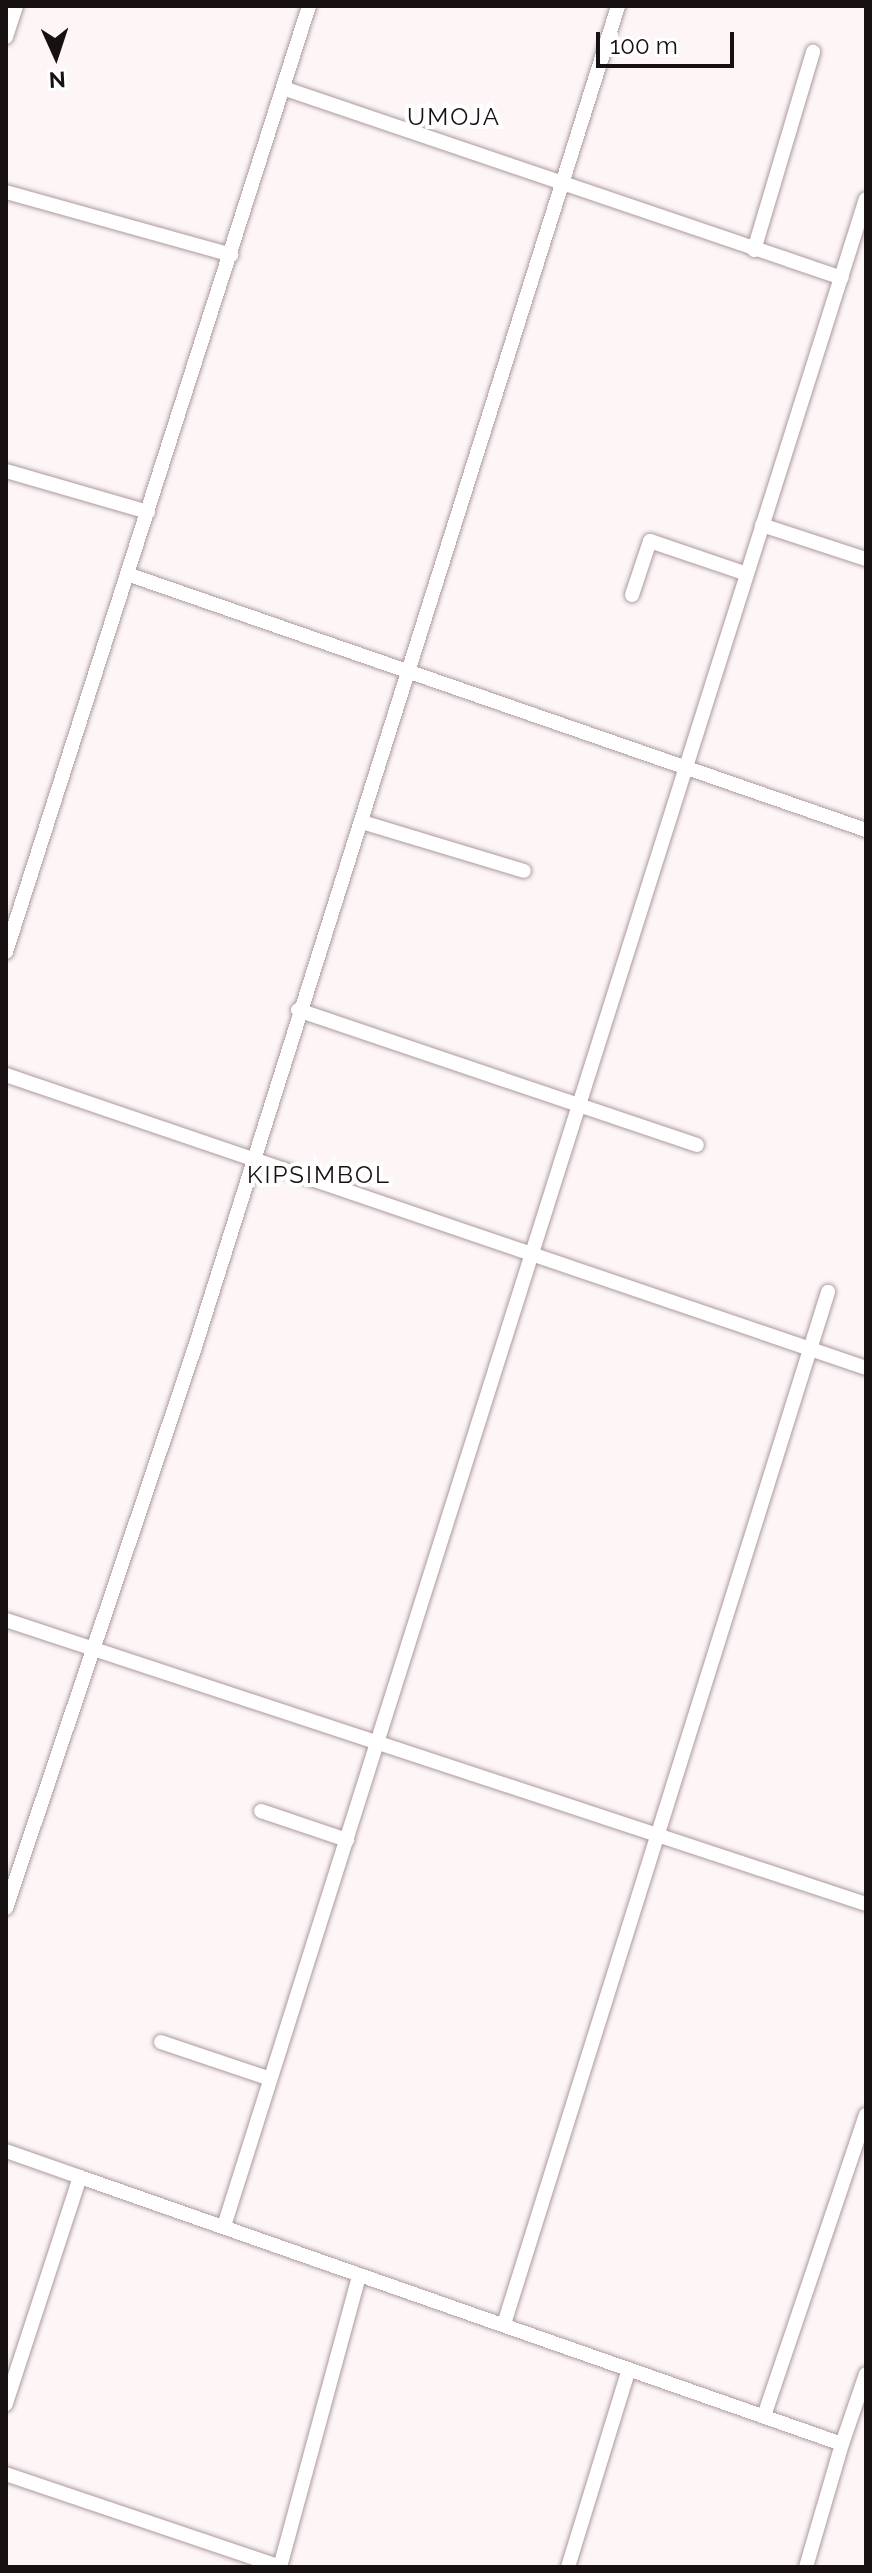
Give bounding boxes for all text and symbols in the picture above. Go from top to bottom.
north arrow [16,16,96,96]
scale bar [600,16,738,66]
text: 100 m [610,31,678,60]
text: N [48,67,66,93]
district label: UMOJA [407,103,501,131]
district label: KIPSIMBOL [247,1161,391,1189]

